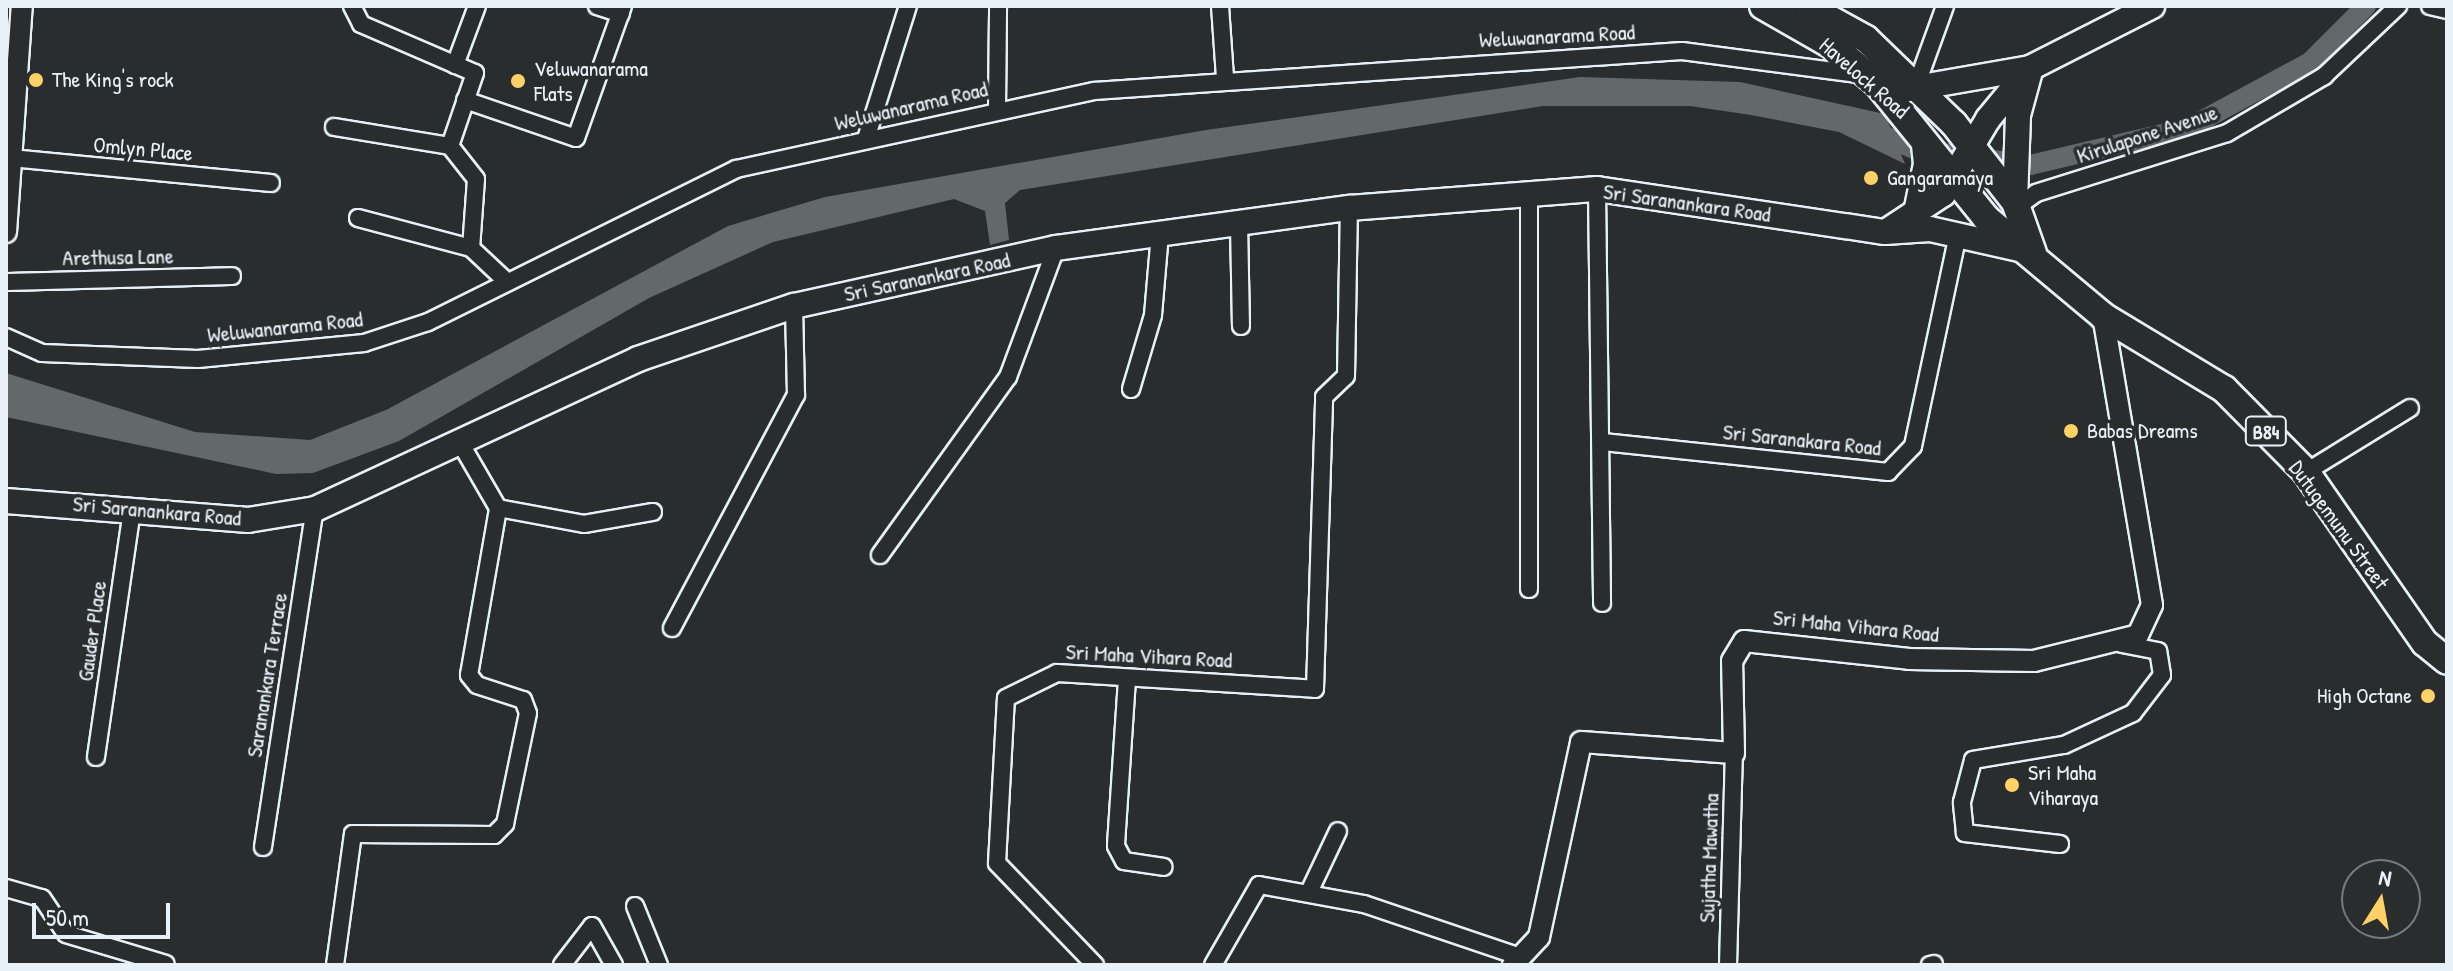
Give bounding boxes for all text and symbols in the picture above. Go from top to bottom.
street label: Weluwanarama Road [1478,19,1636,53]
street label: Havelock Road [1814,32,1914,124]
place label: Veluwanarama Flats [534,55,648,106]
place label: The King's rock [52,67,174,93]
marker: The King's rock [27,71,45,89]
marker: Veluwanarama Flats [509,72,527,90]
street label: Weluwanarama Road [832,76,990,136]
street label: Kirulapone Avenue [2073,99,2221,169]
street label: Omlyn Place [92,132,194,166]
place label: Gangaramaya [1887,165,1993,191]
marker: Gangaramaya [1862,169,1880,187]
street label: Sri Saranankara Road [1602,178,1772,228]
street label: Arethusa Lane [62,243,174,271]
street label: Sri Saranankara Road [842,247,1012,307]
street label: Weluwanarama Road [206,306,364,348]
road number: B84 [2244,415,2288,447]
place label: Babas Dreams [2087,418,2198,444]
street label: Sri Saranakara Road [1722,419,1882,461]
marker: Babas Dreams [2062,422,2080,440]
street label: Dutugemunu Street [2283,455,2395,595]
street label: Sri Saranankara Road [72,490,242,532]
street label: Gauder Place [72,579,112,683]
street label: Saranankara Terrace [241,591,293,759]
street label: Sri Maha Vihara Road [1772,604,1940,648]
street label: Sri Maha Vihara Road [1065,638,1233,674]
place label: High Octane [2317,683,2412,709]
marker: High Octane [2419,687,2437,705]
place label: Sri Maha Viharaya [2028,759,2098,810]
marker: Sri Maha Viharaya [2003,776,2021,794]
street label: Sujatha Mawatha [1694,793,1724,923]
north arrow [2341,859,2421,939]
text: N [2377,862,2394,893]
scale bar [36,887,174,937]
text: 50 m [46,901,89,933]

